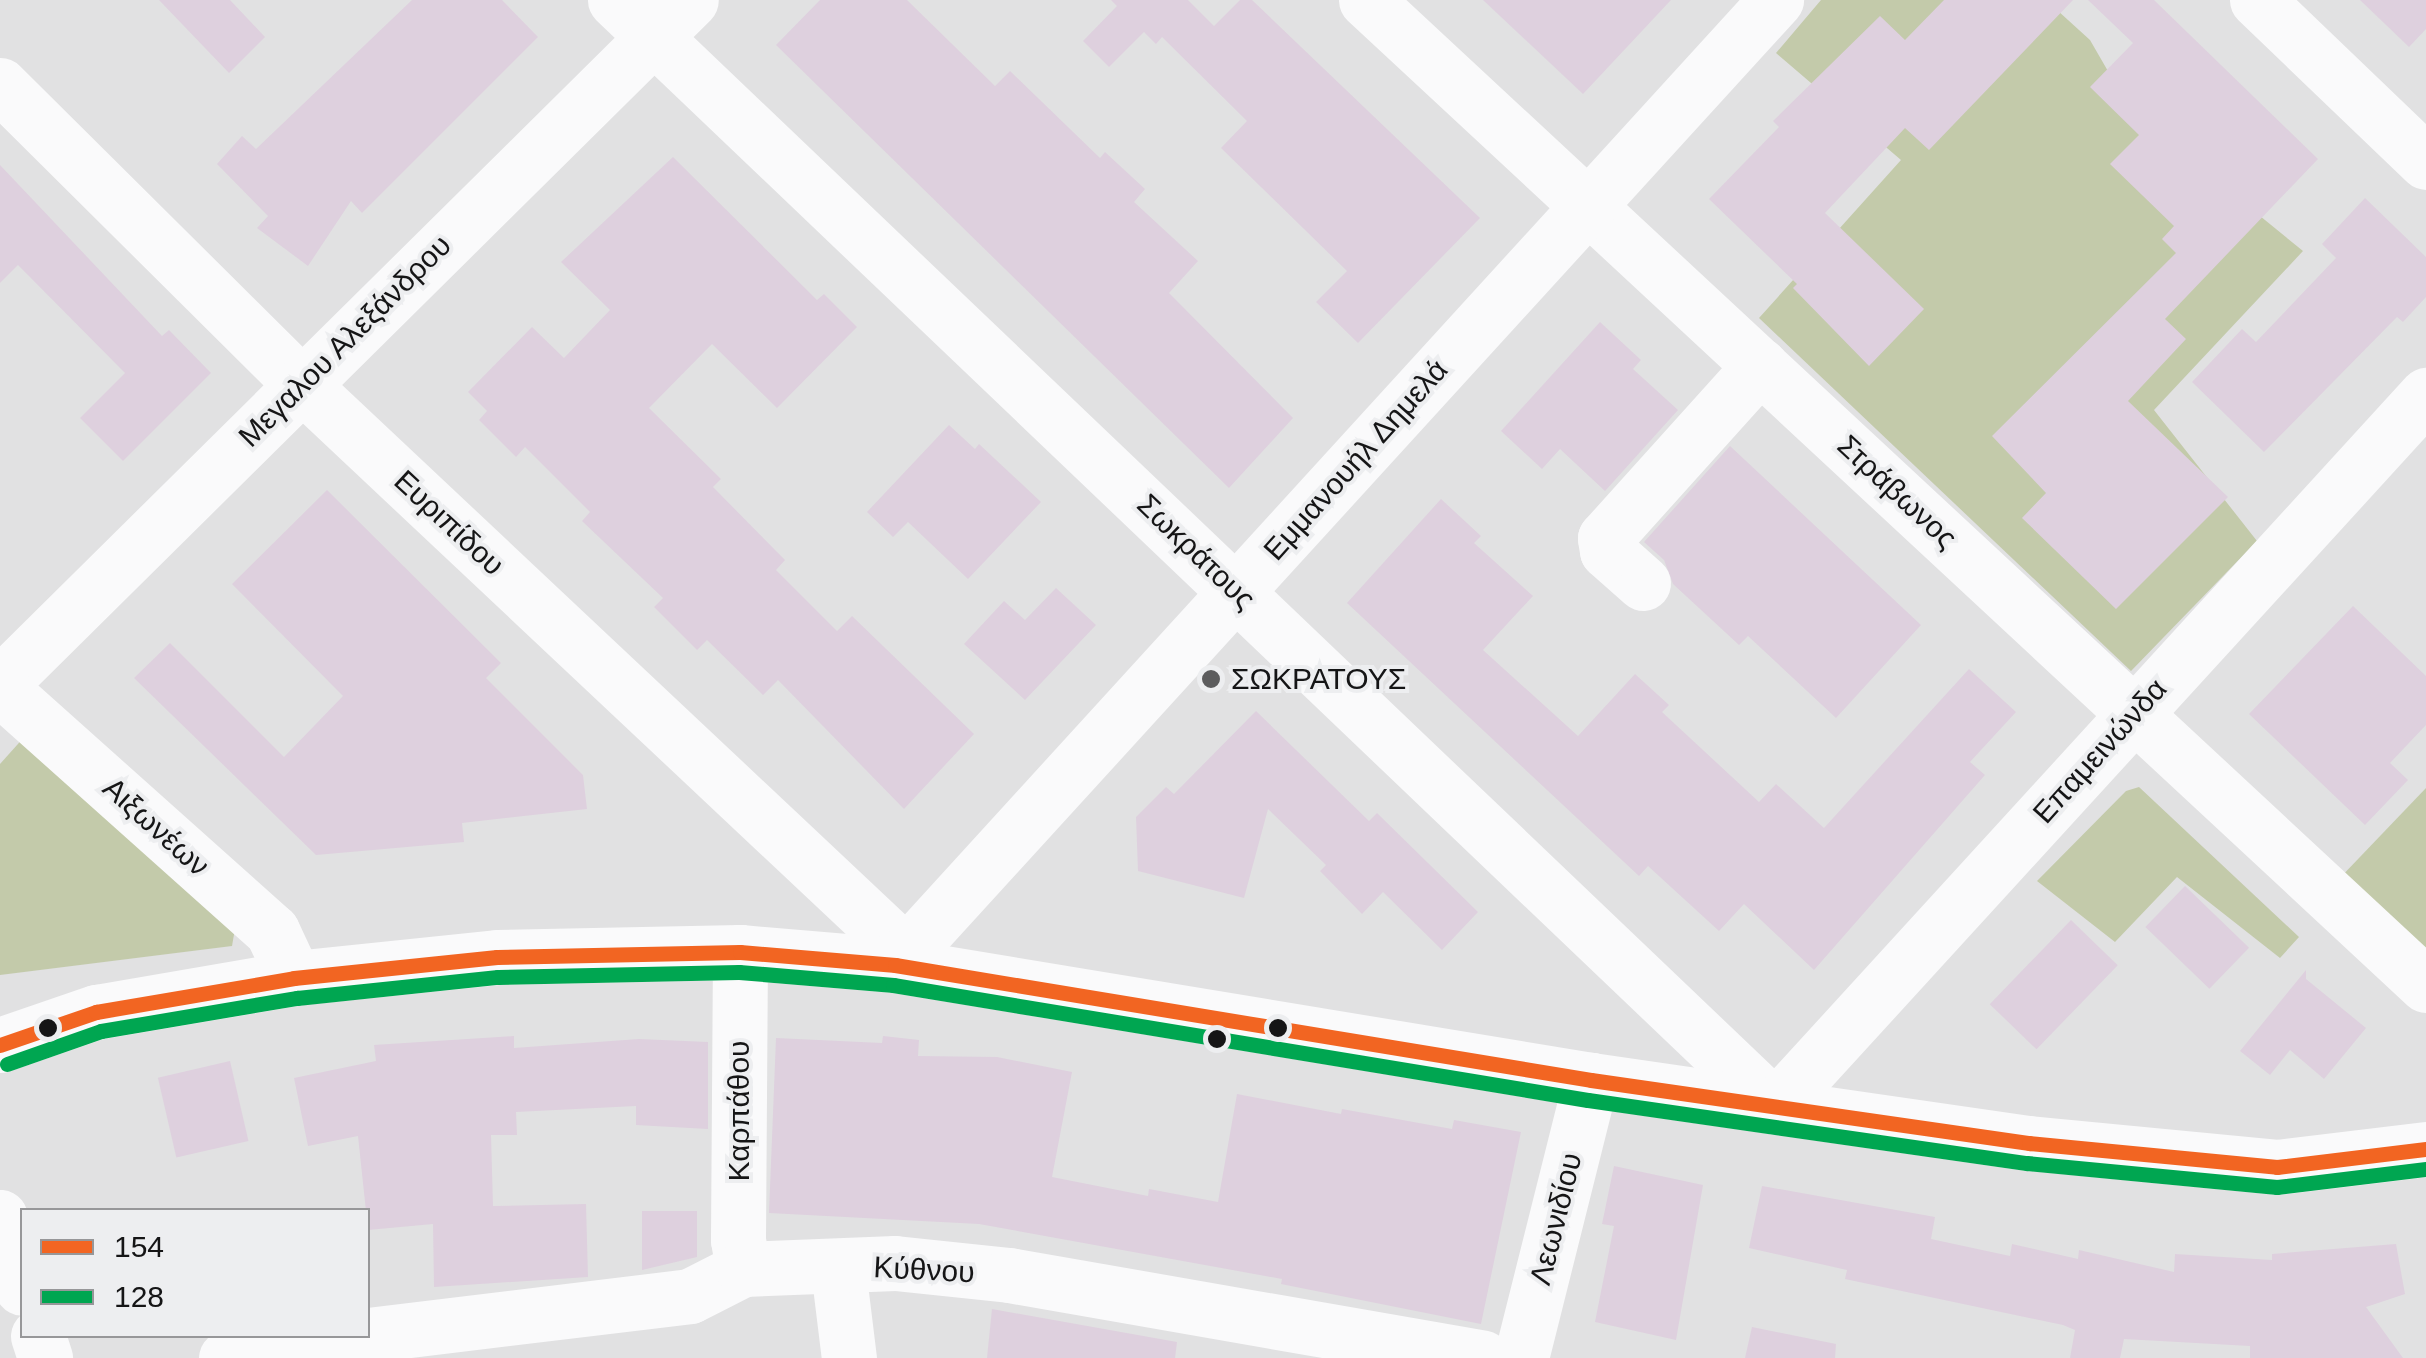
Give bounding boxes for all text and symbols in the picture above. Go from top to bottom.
street label: Μεγαλου Αλεξάνδρου [231,227,459,455]
street label: Εμμανουήλ Δημελά [1256,352,1456,568]
street label: Στράβωνος [1830,428,1964,556]
street label: Ευριπίδου [387,463,511,583]
street label: Σωκράτους [1129,487,1263,617]
place label: ΣΩΚΡΑΤΟΥΣ [1231,661,1406,697]
marker: ΣΩΚΡΑΤΟΥΣ [1200,668,1222,690]
street label: Επαμεινώνδα [2026,671,2174,831]
street label: Αιξωνέων [96,770,216,884]
unlabelled marker [38,1018,58,1038]
unlabelled marker [1268,1018,1288,1038]
unlabelled marker [1207,1029,1227,1049]
street label: Καρπάθου [721,1040,757,1182]
street label: Λεωνιδίου [1522,1149,1590,1289]
legend [20,1208,370,1338]
text: 154 [114,1230,164,1263]
street label: Κύθνου [873,1249,975,1291]
text: 128 [114,1280,164,1313]

